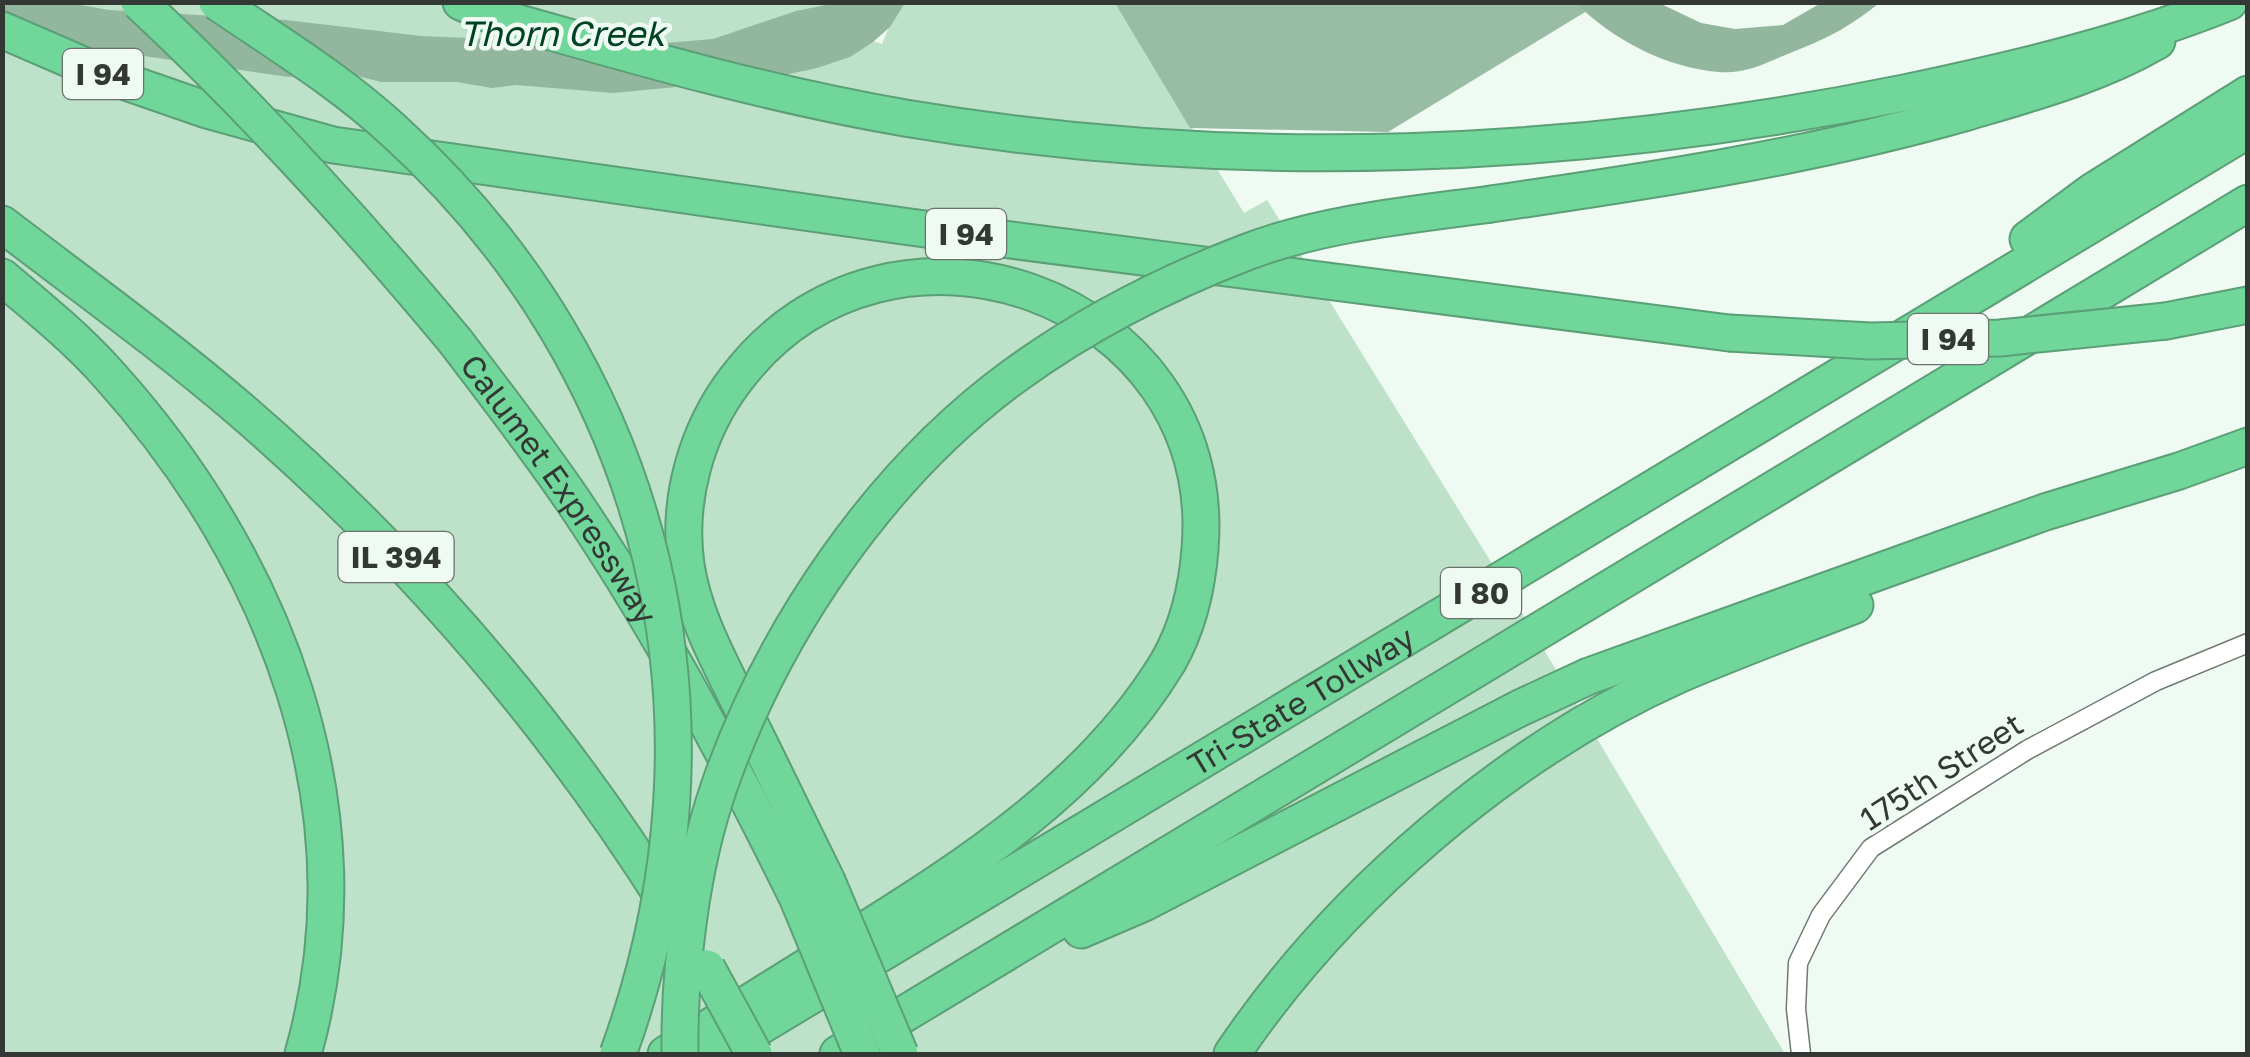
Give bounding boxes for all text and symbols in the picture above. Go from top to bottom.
water label: Thorn Creek [459,12,668,54]
road number: I 94 [63,49,143,99]
road number: I 94 [926,209,1006,259]
road number: I 94 [1908,314,1988,364]
street label: Calumet Expressway [453,347,666,631]
road number: IL 394 [338,532,454,582]
road number: I 80 [1441,568,1521,618]
street label: Tri-State Tollway [1181,618,1421,783]
street label: 175th Street [1853,704,2029,838]

